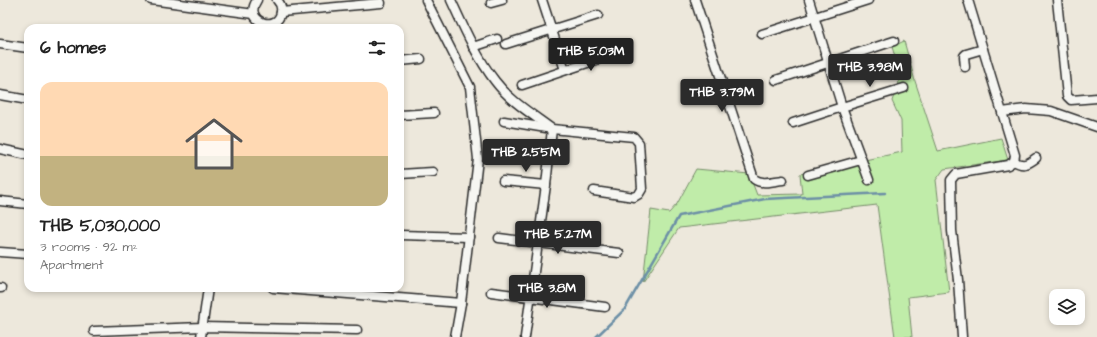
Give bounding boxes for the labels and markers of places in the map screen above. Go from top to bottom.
pin: THB 5.03M [545,38,637,72]
pin: THB 3.98M [824,54,916,88]
pin: THB 3.79M [676,79,768,113]
pin: THB 2.55M [480,139,572,173]
pin: THB 5.27M [512,221,604,255]
pin: THB 3.8M [506,275,588,309]

